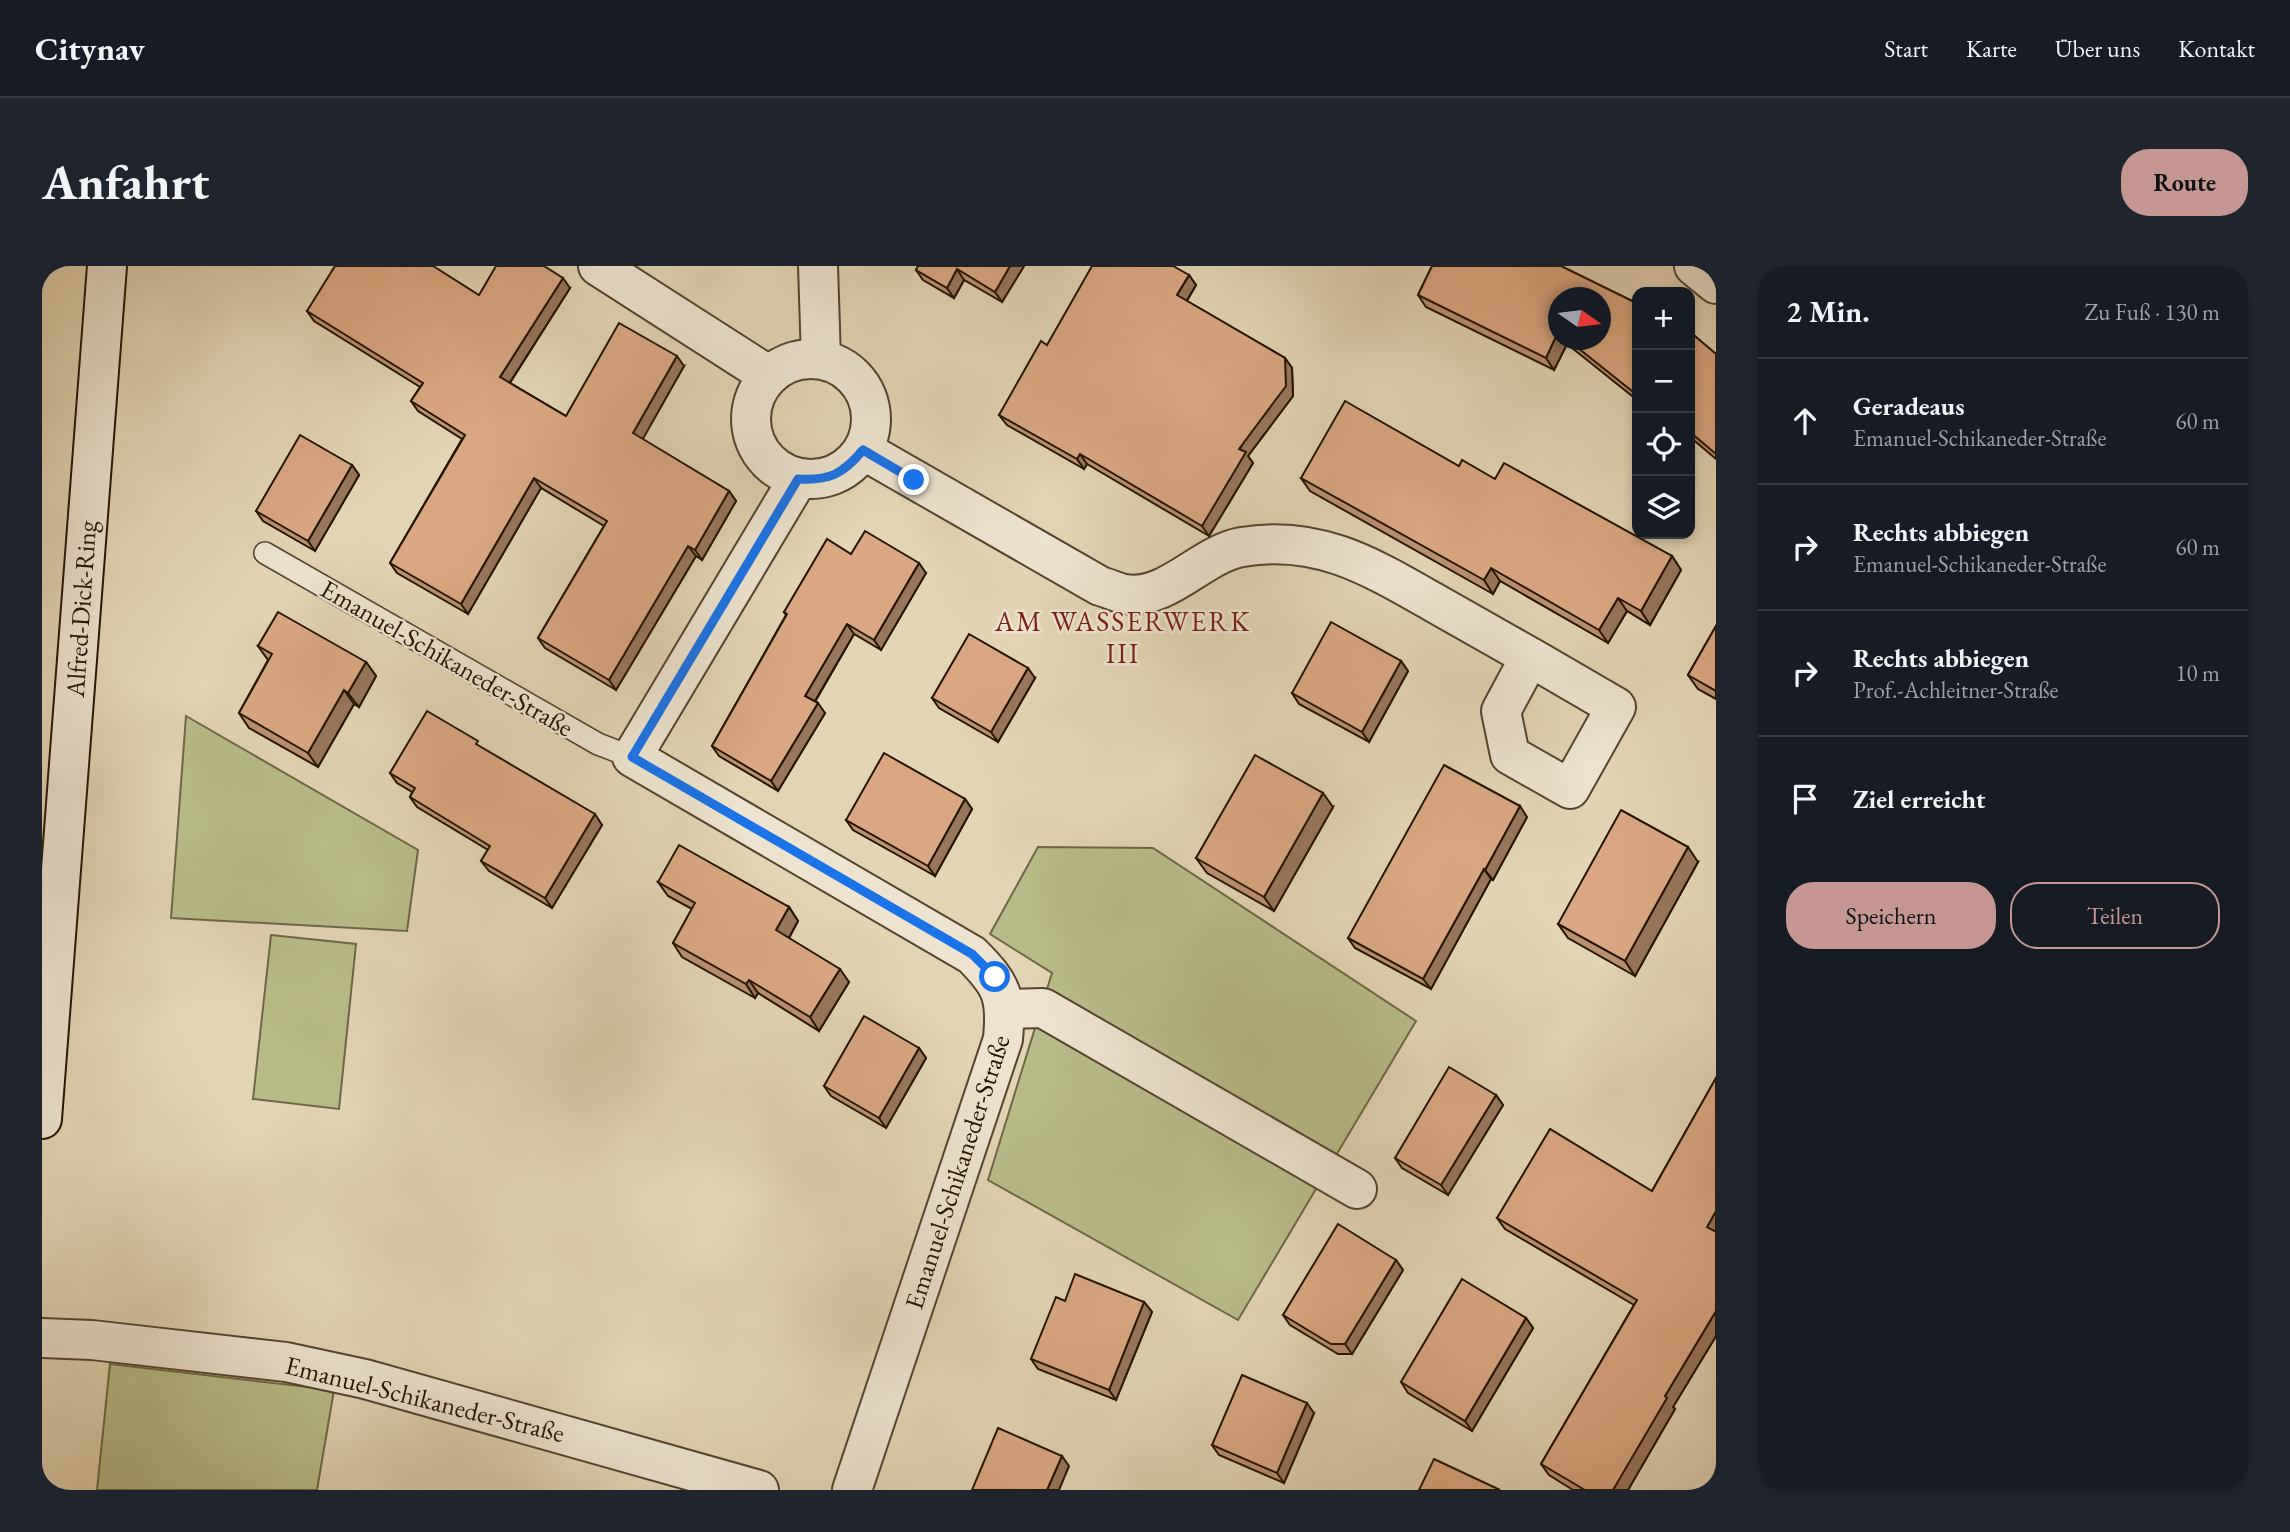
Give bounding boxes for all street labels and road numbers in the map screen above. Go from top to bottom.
street label: Alfred-Dick-Ring [58,519,104,700]
street label: Emanuel-Schikaneder-Straße [314,572,580,744]
street label: Emanuel-Schikaneder-Straße [897,1031,1017,1313]
street label: Emanuel-Schikaneder-Straße [282,1348,568,1450]

